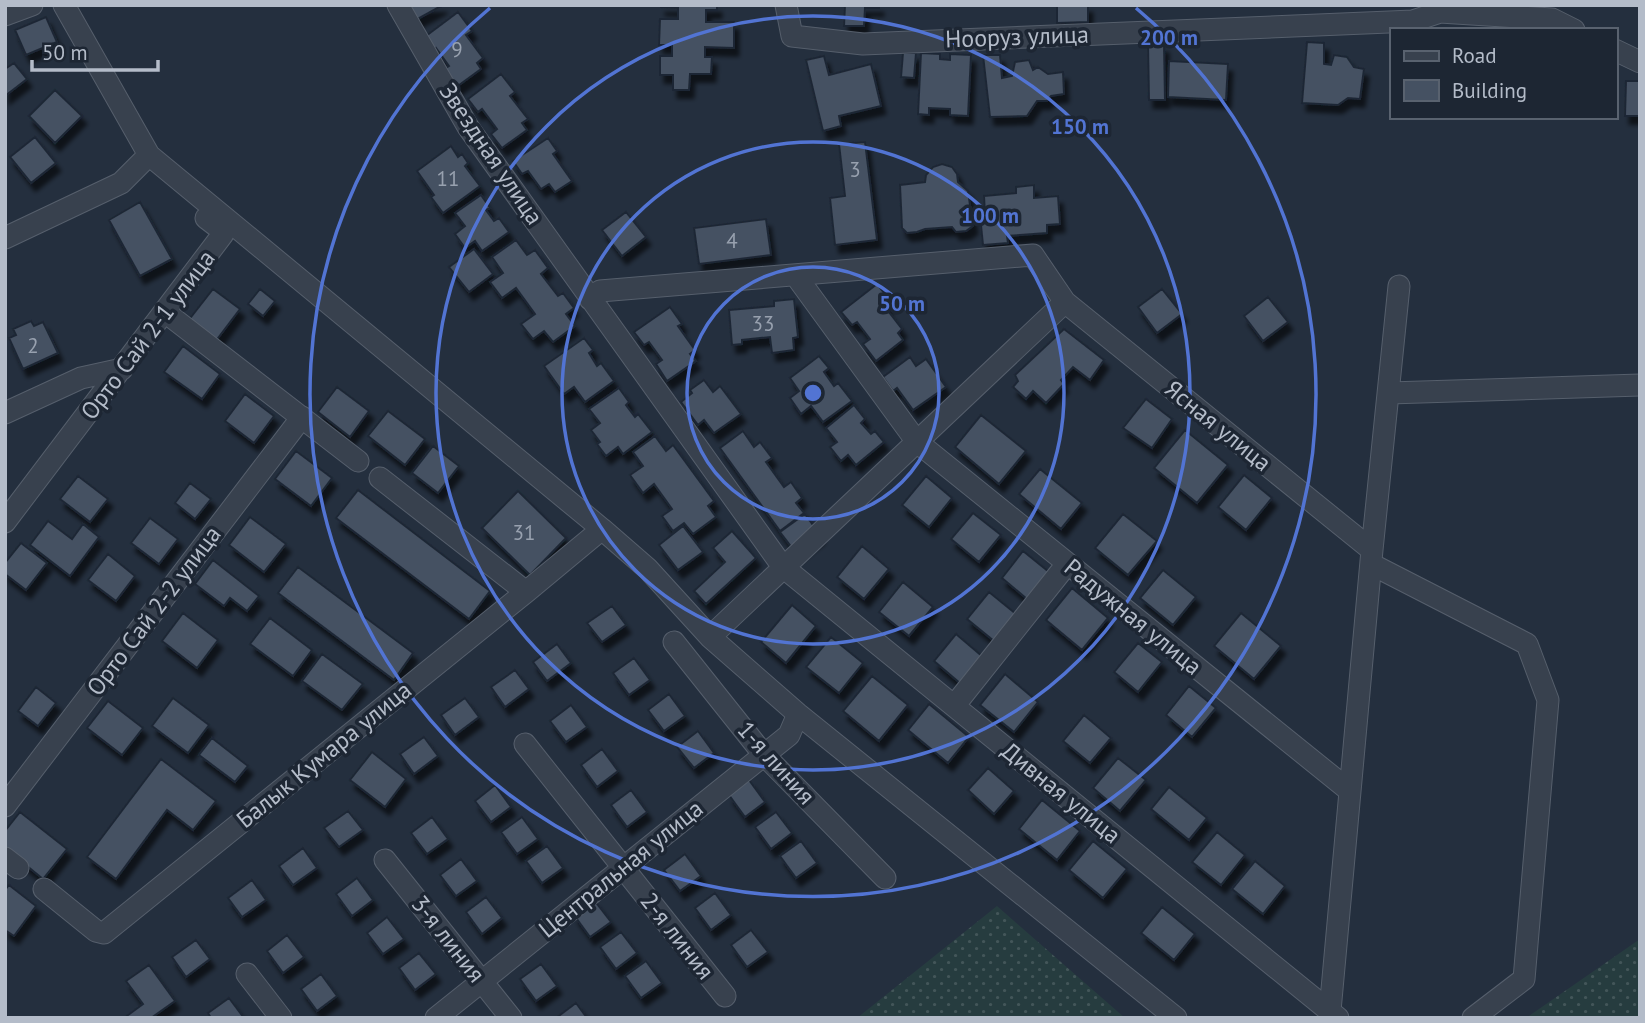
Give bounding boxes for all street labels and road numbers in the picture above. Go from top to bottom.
street label: Нооруз улица [945,19,1089,55]
street label: Звездная улица [433,77,550,231]
street label: Орто Сай 2-1 улица [74,244,222,426]
street label: Ясная улица [1159,373,1278,478]
street label: Орто Сай 2-2 улица [80,520,228,702]
street label: Радужная улица [1058,552,1208,682]
street label: Балык Кумара улица [230,674,418,835]
street label: 1-я линия [731,714,822,811]
street label: Дивная улица [995,735,1127,850]
street label: Центральная улица [532,793,709,944]
street label: 2-я линия [634,886,721,985]
street label: 3-я линия [405,889,492,988]

